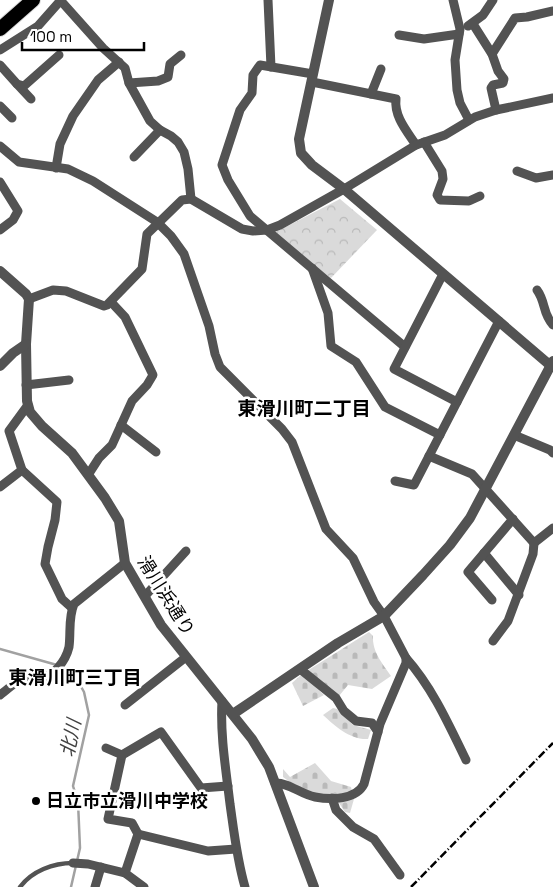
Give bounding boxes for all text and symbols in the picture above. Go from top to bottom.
scale bar [22,20,145,52]
text: 100 m [30,27,72,46]
district label: 東滑川町二丁目 [237,396,371,421]
street label: 滑川浜通り [133,551,200,640]
district label: 東滑川町三丁目 [8,665,142,690]
water label: 北川 [54,715,87,759]
place label: 日立市立滑川中学校 [46,789,208,812]
marker: 日立市立滑川中学校 [30,795,42,807]

